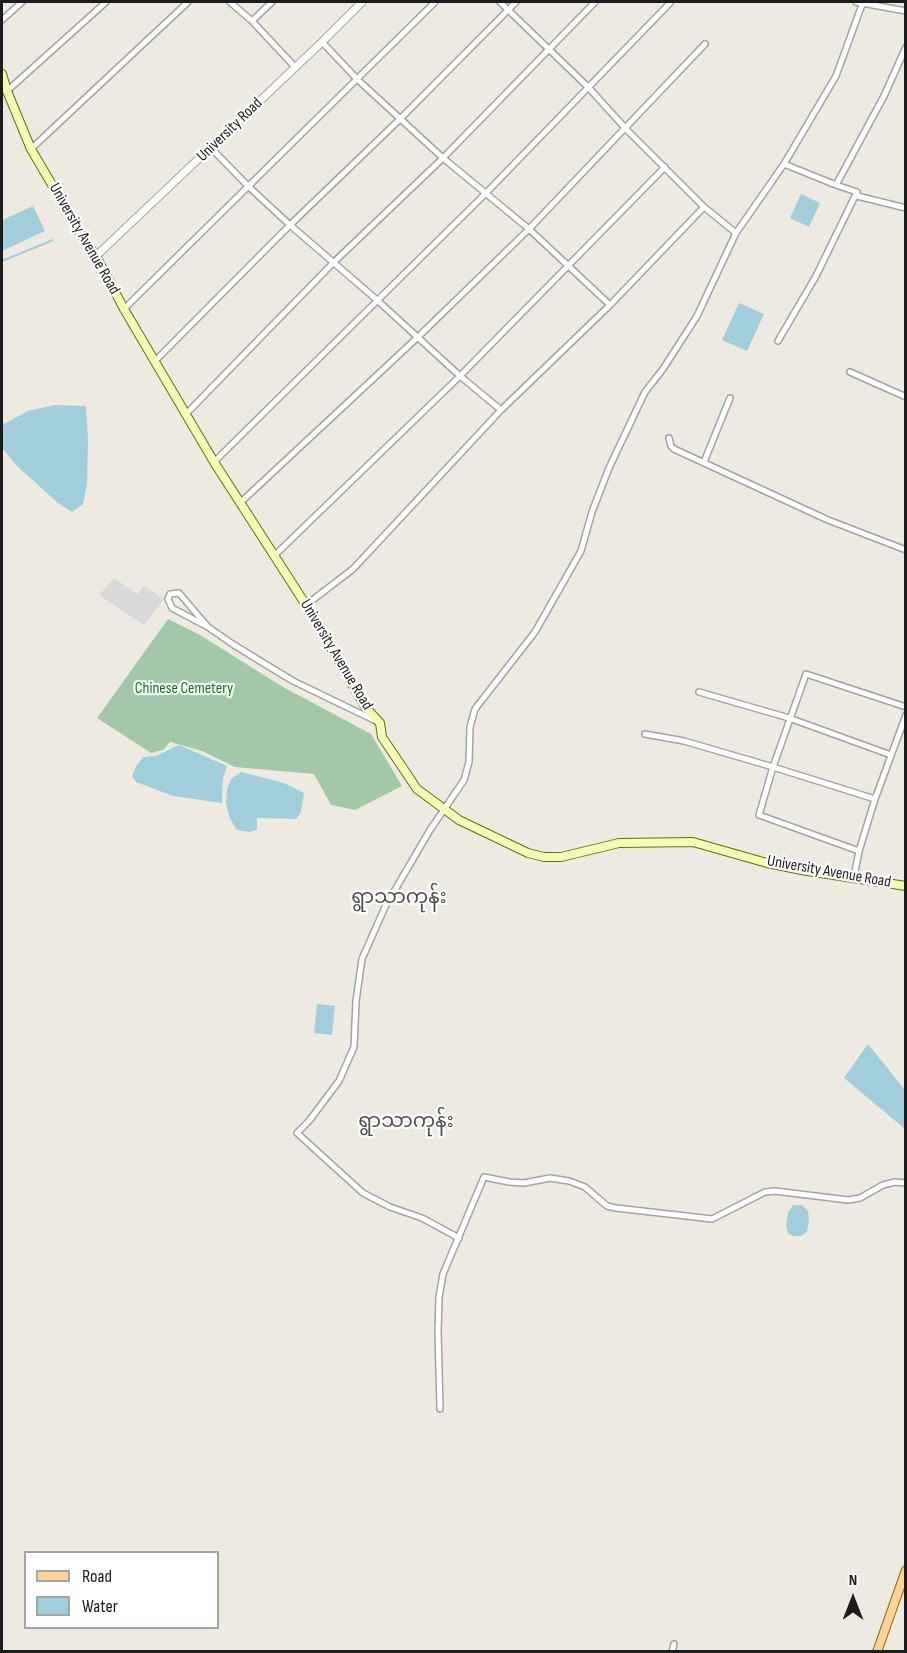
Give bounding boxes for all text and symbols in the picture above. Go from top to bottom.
street label: University Road [193,94,267,166]
street label: University Avenue Road [44,180,124,298]
street label: University Avenue Road [296,596,376,714]
park label: Chinese Cemetery [135,679,233,699]
street label: University Avenue Road [766,852,892,892]
district label: ရွာသာကုန်း [351,886,447,910]
district label: ရွာသာကုန်း [358,1110,454,1134]
legend [24,1551,219,1629]
text: Road [82,1566,112,1587]
north arrow [823,1569,883,1629]
text: N [849,1571,857,1590]
text: Water [82,1596,118,1617]

